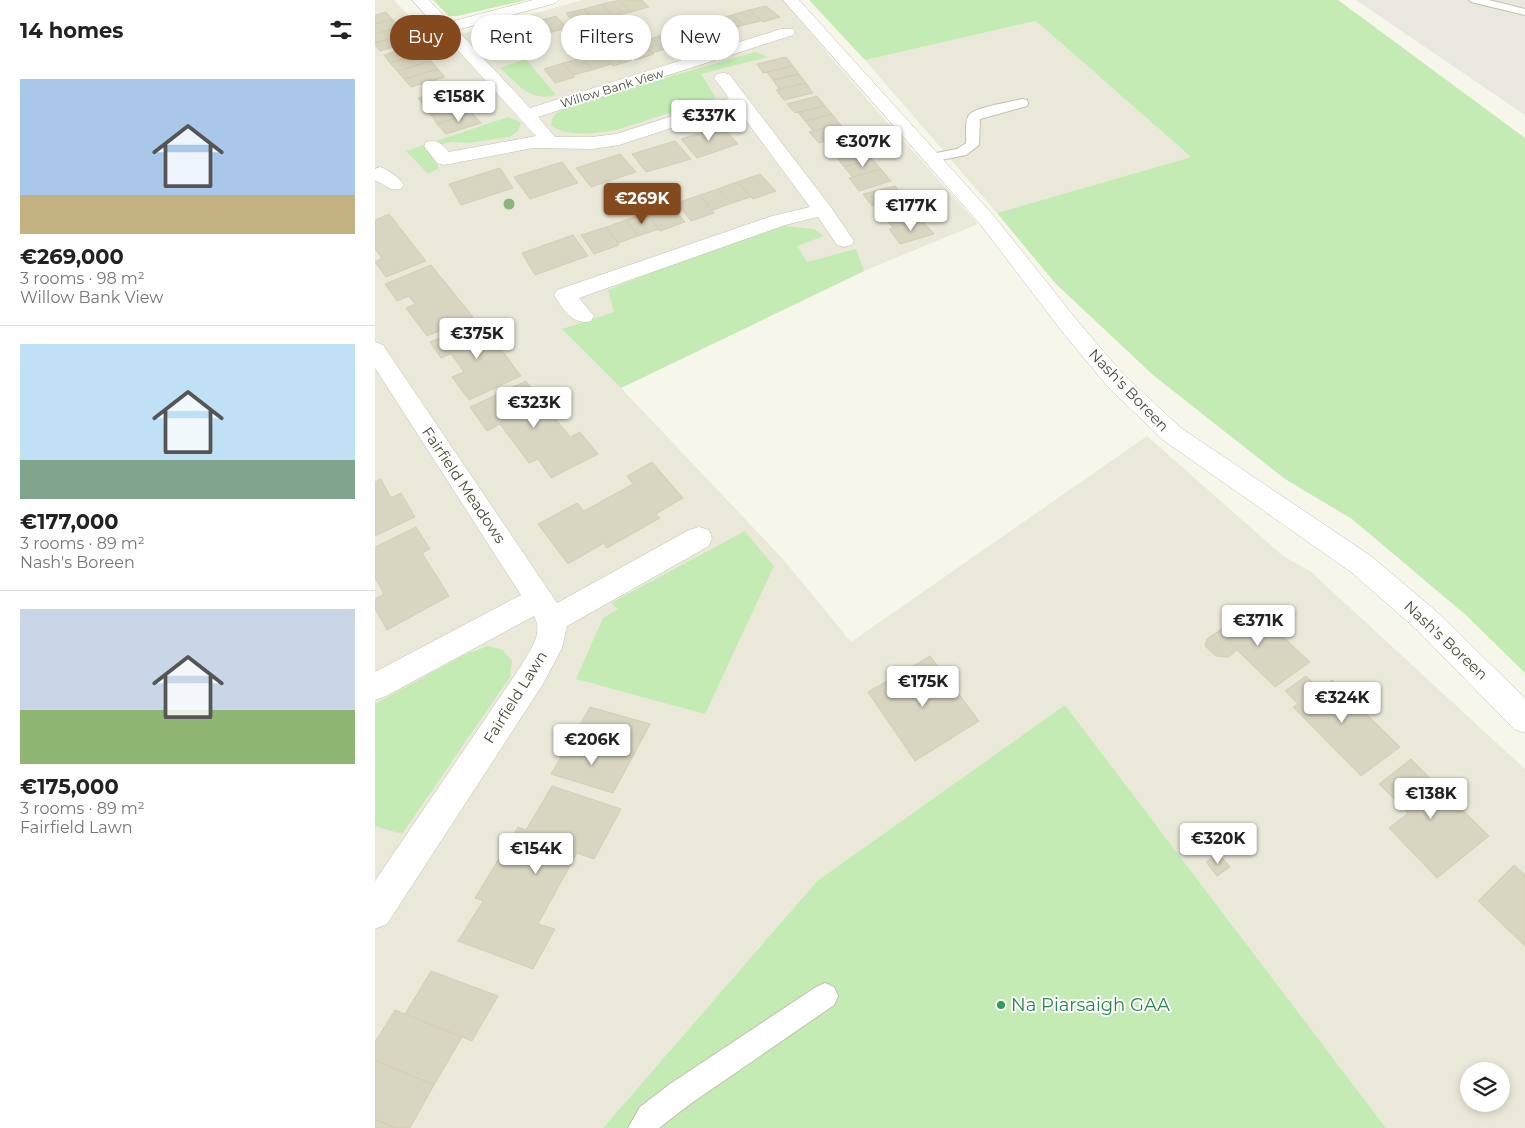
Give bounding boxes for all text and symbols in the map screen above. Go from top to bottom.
chip: Buy [390,15,461,60]
chip: Rent [471,15,551,60]
chip: Filters [561,15,651,60]
chip: New [661,15,739,60]
icon: filters [327,16,355,44]
text: 14 homes [20,18,124,43]
street label: Willow Bank View [558,65,666,111]
pin: €158K [424,80,494,123]
text: €158K [433,87,485,106]
pin: €337K [674,100,744,142]
text: €337K [682,106,736,125]
icon: home [143,111,233,201]
pin: €307K [828,126,898,168]
text: €307K [835,132,891,151]
pin: €269K [607,182,677,225]
text: €269K [615,189,669,208]
pin: €177K [876,190,946,232]
text: €177K [885,196,937,215]
text: €269,000 [20,244,124,269]
text: 3 rooms · 98 m² [20,269,145,288]
text: Willow Bank View [20,288,163,307]
pin: €375K [442,318,512,360]
text: €375K [450,324,504,343]
street label: Nash's Boreen [1085,345,1173,435]
icon: home [143,377,233,467]
pin: €323K [499,386,569,429]
text: €323K [507,393,561,412]
street label: Fairfield Meadows [418,423,510,547]
text: €177,000 [20,509,119,534]
text: 3 rooms · 89 m² [20,534,145,553]
text: Nash's Boreen [20,553,135,572]
street label: Nash's Boreen [1400,596,1492,684]
pin: €371K [1223,604,1293,647]
text: €371K [1233,611,1283,630]
icon: home [143,642,233,732]
street label: Fairfield Lawn [479,647,551,747]
pin: €175K [888,666,958,708]
text: €175K [898,672,948,691]
pin: €324K [1307,682,1377,724]
text: €324K [1315,688,1369,707]
pin: €206K [557,724,627,766]
text: €206K [564,730,620,749]
text: €175,000 [20,774,119,799]
pin: €138K [1396,778,1466,820]
text: €138K [1405,784,1457,803]
text: 3 rooms · 89 m² [20,799,145,818]
text: Fairfield Lawn [20,818,133,837]
pin: €320K [1183,822,1253,865]
text: €320K [1191,829,1245,848]
pin: €154K [501,832,571,875]
text: €154K [510,839,562,858]
place label: Na Piarsaigh GAA [1011,994,1170,1016]
marker: Na Piarsaigh GAA [995,999,1007,1011]
map controls [1460,1062,1510,1112]
button: layers [1460,1062,1510,1112]

